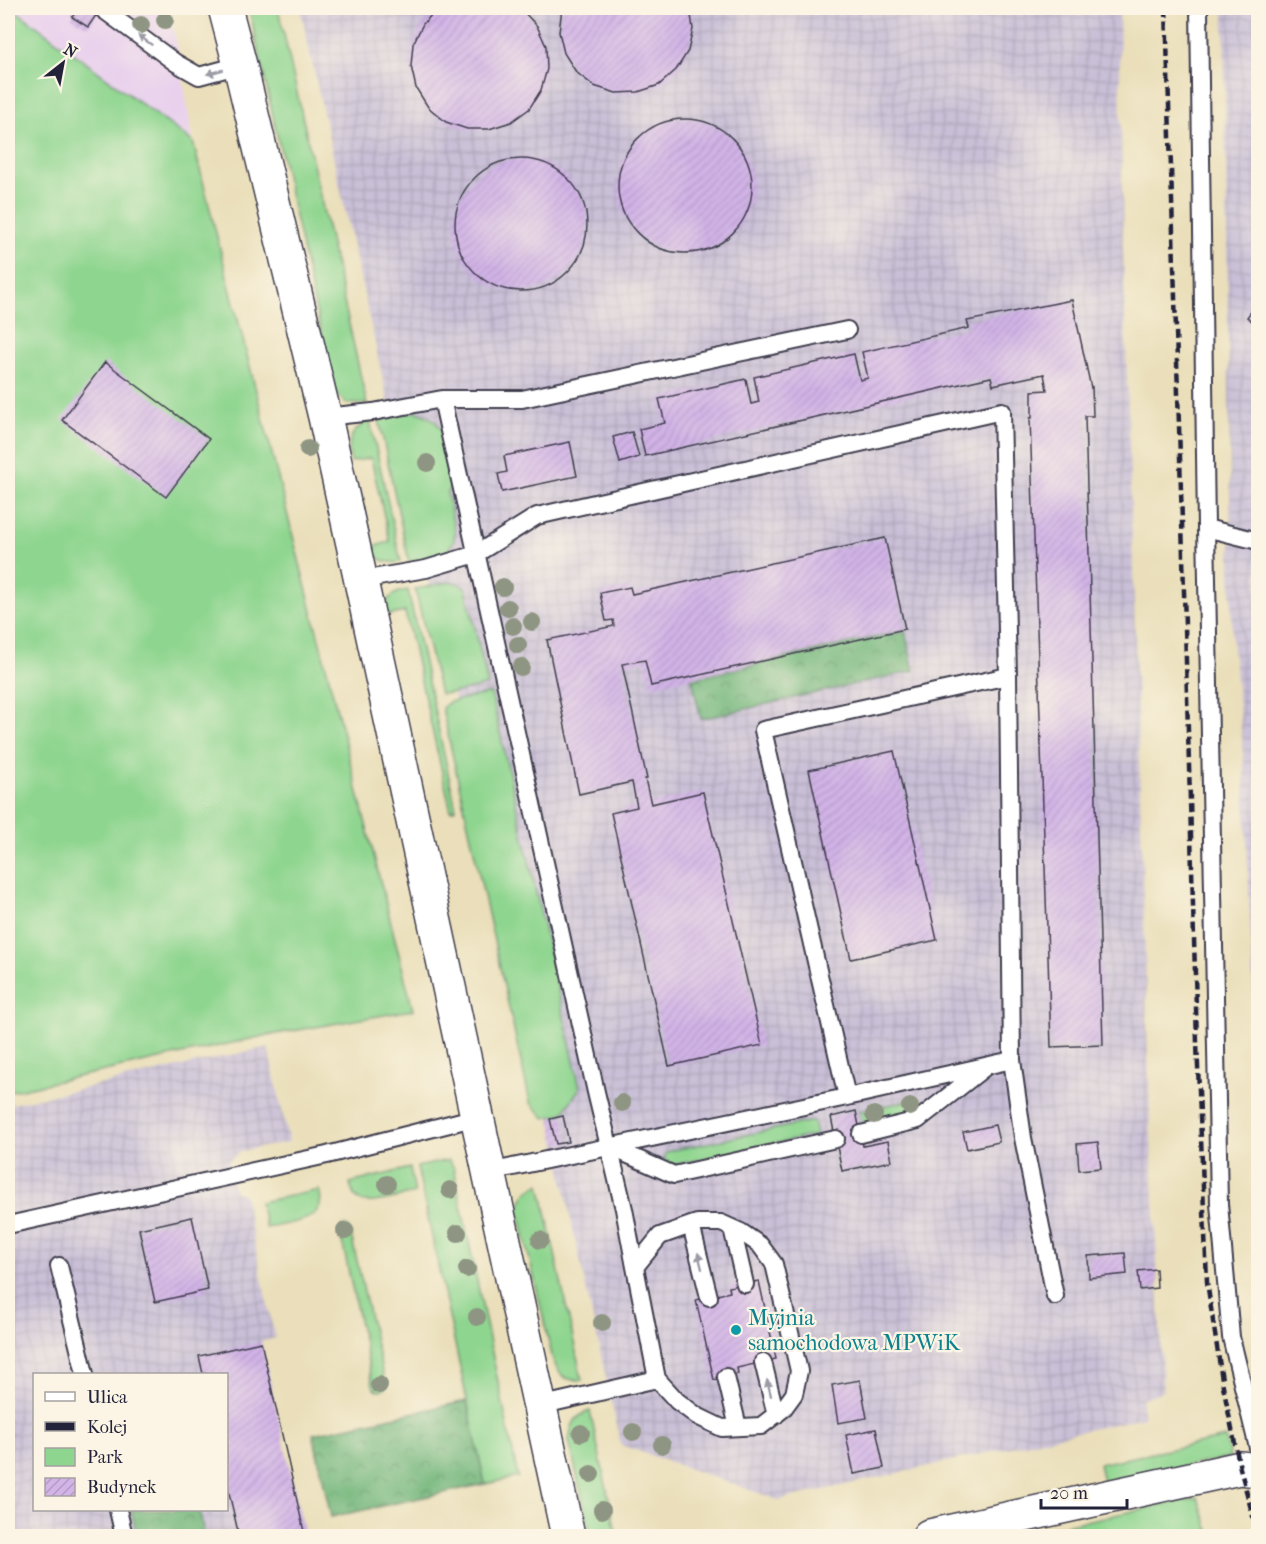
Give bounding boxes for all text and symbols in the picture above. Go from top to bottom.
north arrow [33,33,93,93]
one-way arrow [137,34,153,46]
text: N [60,39,81,62]
one-way arrow [205,67,224,77]
one-way arrow [694,1252,704,1270]
place label: Myjnia samochodowa MPWiK [748,1305,961,1356]
marker: Myjnia samochodowa MPWiK [729,1323,743,1337]
legend [33,1373,228,1511]
one-way arrow [764,1379,773,1397]
text: Ulica [87,1387,128,1408]
text: Kolej [87,1417,127,1438]
text: Park [87,1447,124,1468]
scale bar [1041,1472,1126,1510]
text: Budynek [87,1477,157,1498]
text: 20 m [1050,1483,1088,1504]

